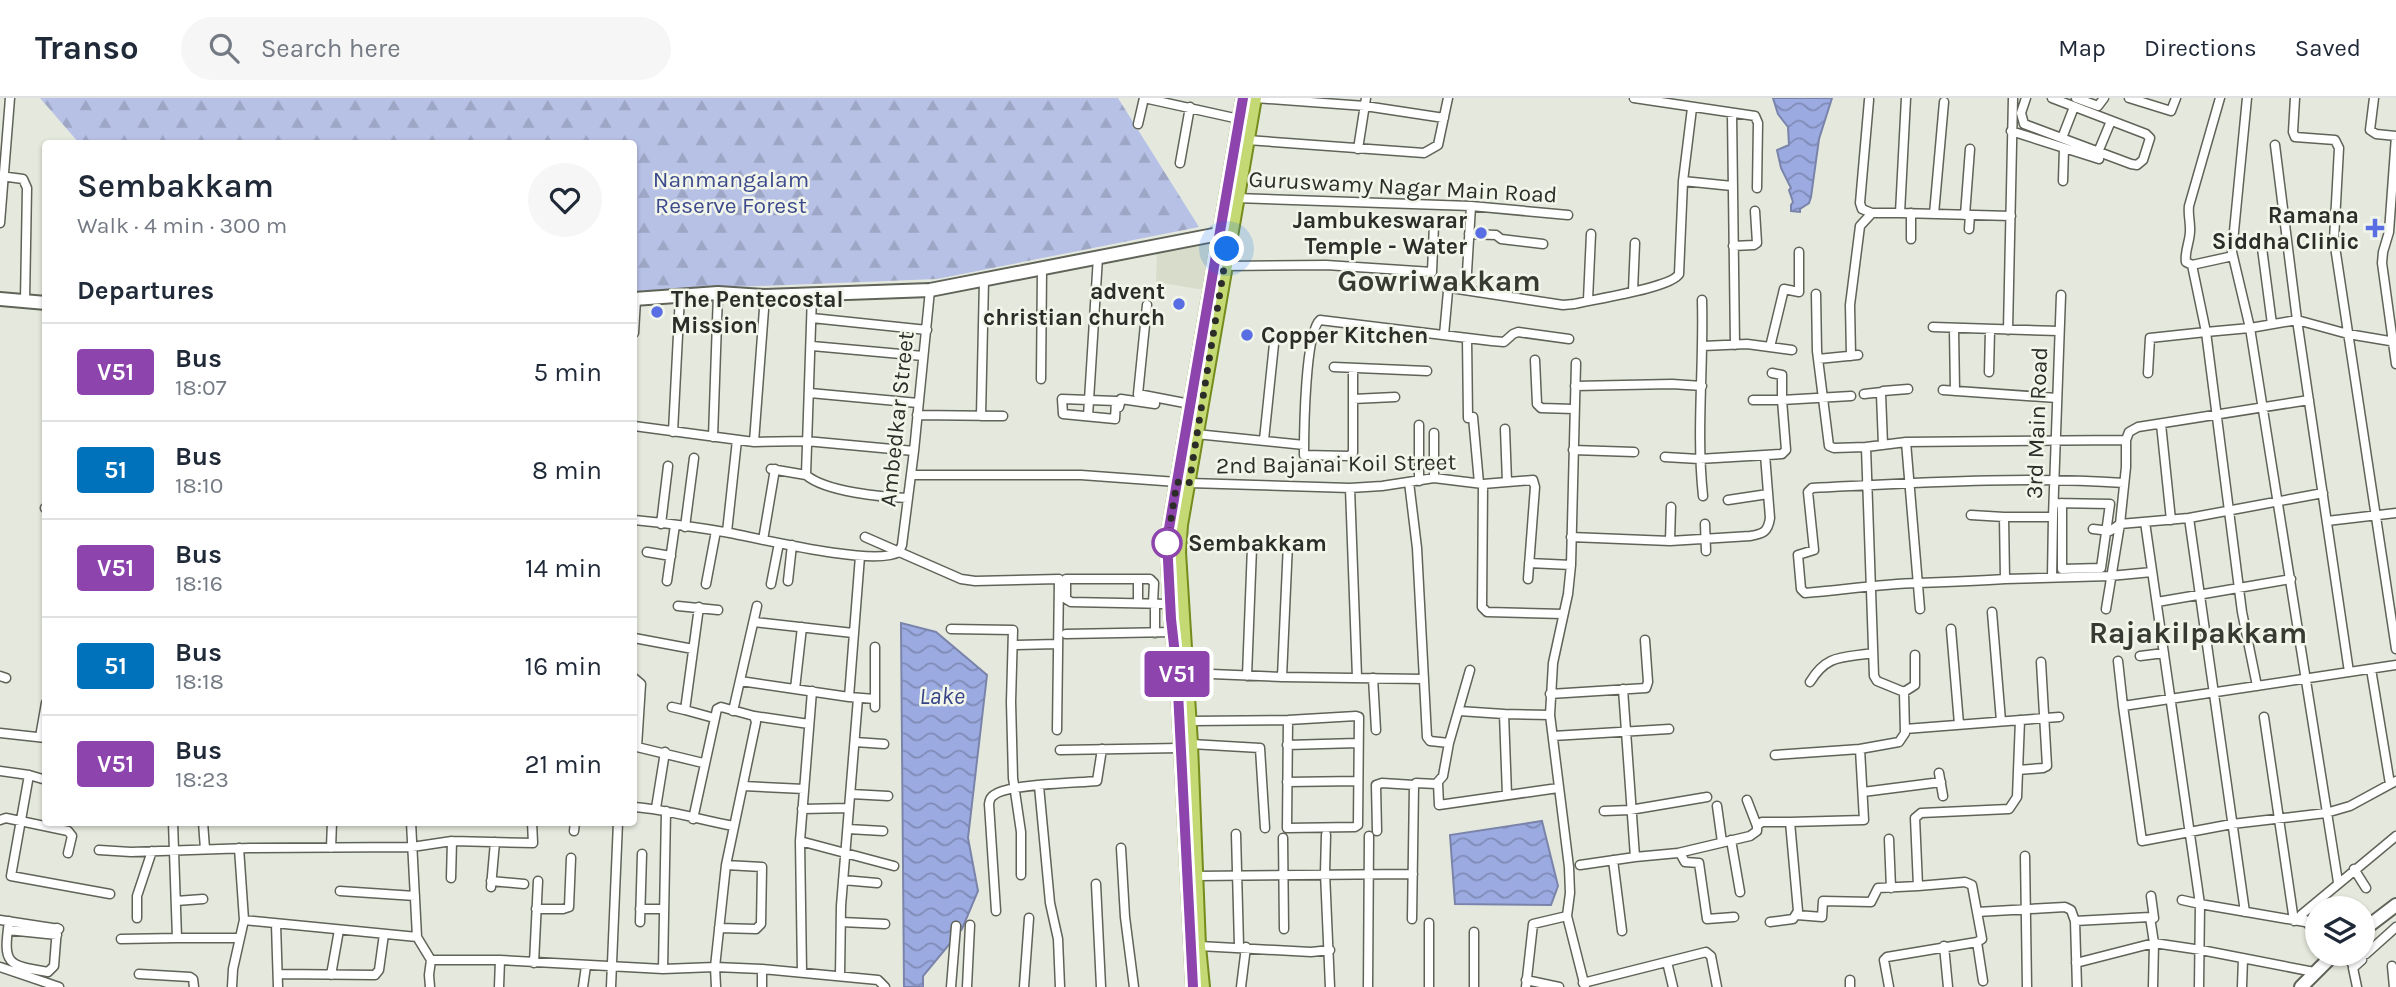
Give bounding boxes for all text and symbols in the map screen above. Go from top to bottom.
search box [181,17,671,80]
text: Transo [35,29,139,67]
icon: search [205,29,243,67]
text: Search here [261,33,401,64]
text: Map [2058,34,2106,62]
text: Directions [2144,34,2257,62]
text: Saved [2295,34,2361,62]
button: heart [528,163,602,237]
street label: Guruswamy Nagar Main Road [1248,165,1558,209]
park label: Nanmangalam Reserve Forest [653,166,809,219]
text: Sembakkam [77,167,274,205]
place label: Ramana Siddha Clinic [2212,202,2359,255]
place label: Jambukeswarar Temple - Water [1293,207,1467,260]
text: Walk · 4 min · 300 m [77,212,287,239]
marker: Ramana Siddha Clinic [2365,218,2385,238]
marker: Jambukeswarar Temple - Water [1473,225,1489,241]
your location [1209,231,1244,266]
district label: Gowriwakkam [1337,263,1541,299]
text: Departures [77,275,214,306]
place label: advent christian church [983,278,1165,331]
place label: The Pentecostal Mission [671,286,844,339]
marker: advent christian church [1171,296,1187,312]
marker: The Pentecostal Mission [649,304,665,320]
place label: Copper Kitchen [1261,322,1428,349]
marker: Copper Kitchen [1239,327,1255,343]
street label: Ambedkar Street [874,330,920,508]
text: Bus [175,343,222,374]
street label: 3rd Main Road [2021,346,2053,500]
text: 5 min [533,357,602,388]
text: V51 [97,358,134,386]
text: 18:07 [175,374,227,401]
text: Bus [175,441,222,472]
street label: 2nd Bajanai Koil Street [1216,448,1457,480]
text: 8 min [532,455,602,486]
text: 51 [104,456,127,484]
text: 18:10 [175,472,223,499]
marker: Sembakkam [1152,528,1182,558]
place label: Sembakkam [1188,530,1327,557]
text: Bus [175,539,222,570]
text: 14 min [525,553,602,584]
text: V51 [97,554,134,582]
text: 18:16 [175,570,223,597]
district label: Rajakilpakkam [2089,615,2307,651]
text: Bus [175,637,222,668]
text: 16 min [525,651,602,682]
line badge: V51 [1137,651,1217,697]
text: 51 [104,652,127,680]
text: V51 [1159,660,1195,688]
text: 18:18 [175,668,224,695]
water label: Lake [919,682,965,710]
text: Bus [175,735,222,766]
text: 21 min [524,749,602,780]
text: V51 [97,750,134,778]
text: 18:23 [175,766,229,793]
map controls [2305,896,2375,966]
button: layers [2305,896,2375,966]

